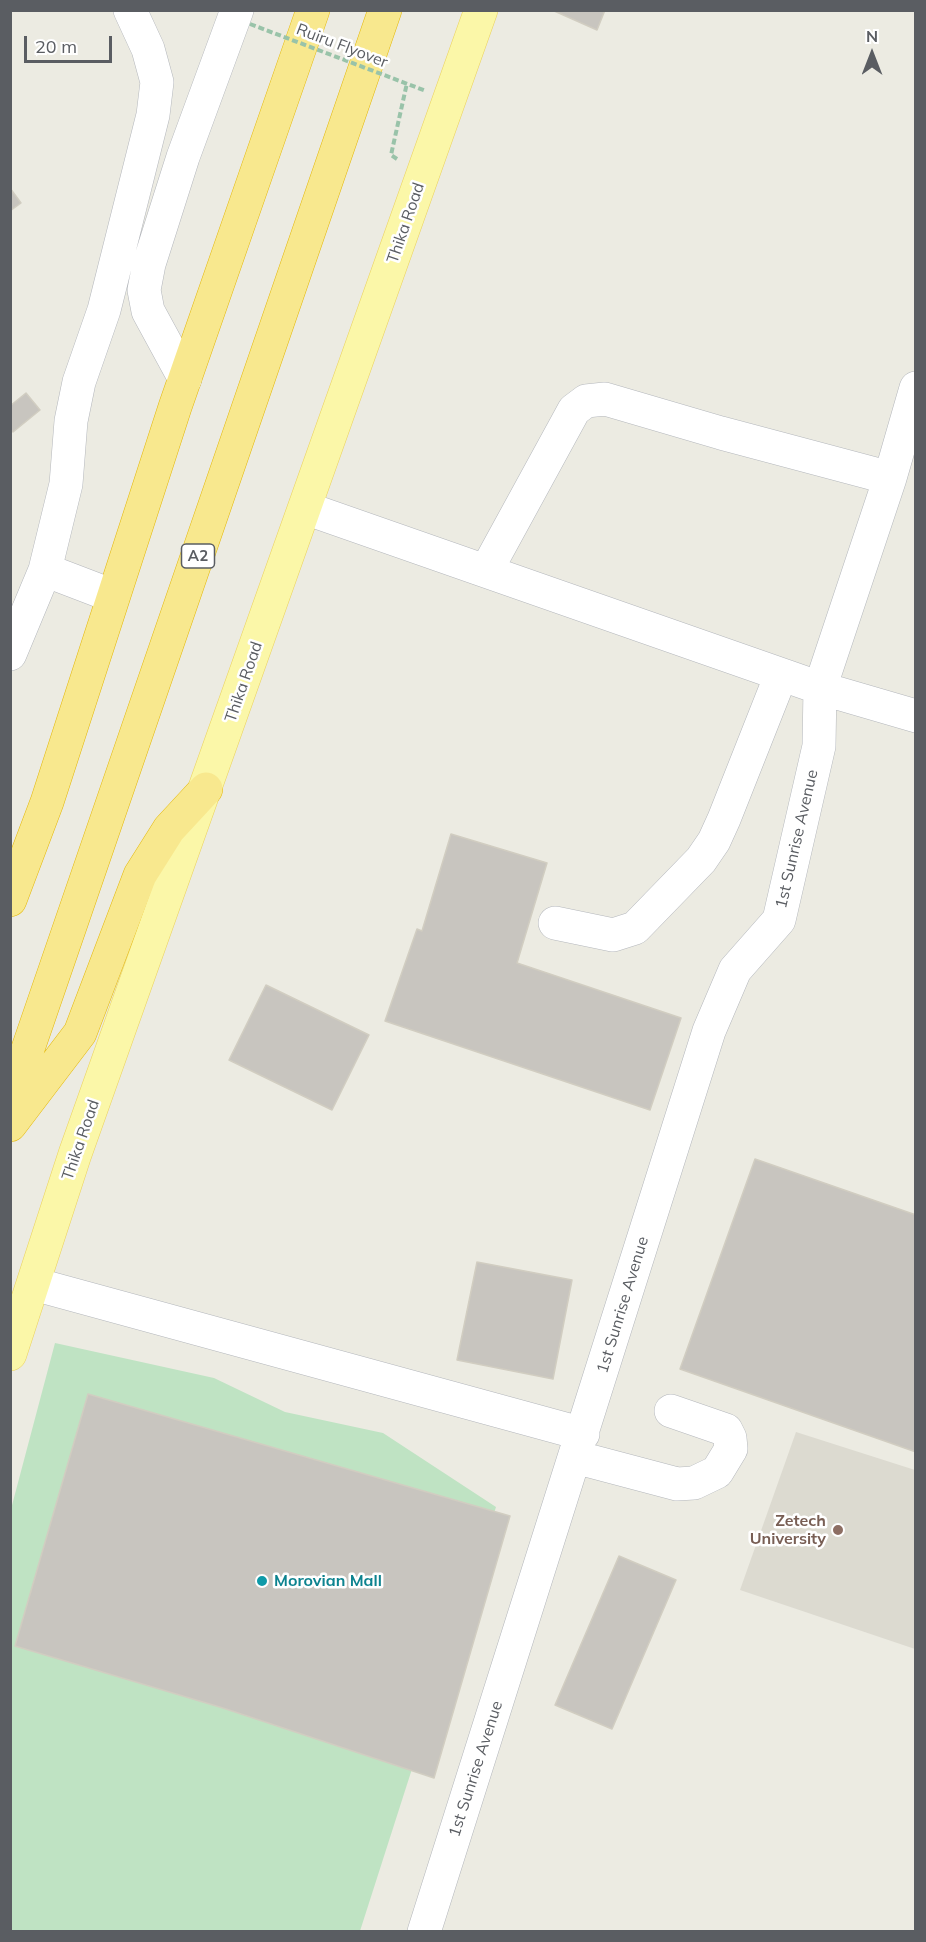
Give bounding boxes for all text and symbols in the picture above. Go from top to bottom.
street label: Ruiru Flyover [294,20,390,72]
scale bar [27,24,116,62]
north arrow [842,24,902,84]
text: N [866,26,878,46]
text: 20 m [35,35,77,58]
street label: Thika Road [383,180,429,266]
road number: A2 [182,544,214,568]
street label: Thika Road [221,639,267,725]
street label: 1st Sunrise Avenue [772,768,822,910]
street label: Thika Road [58,1097,104,1183]
street label: 1st Sunrise Avenue [593,1234,653,1376]
place label: Zetech University [750,1511,826,1549]
marker: Zetech University [831,1523,845,1537]
place label: Morovian Mall [274,1571,382,1591]
marker: Morovian Mall [255,1574,269,1588]
street label: 1st Sunrise Avenue [445,1699,507,1839]

